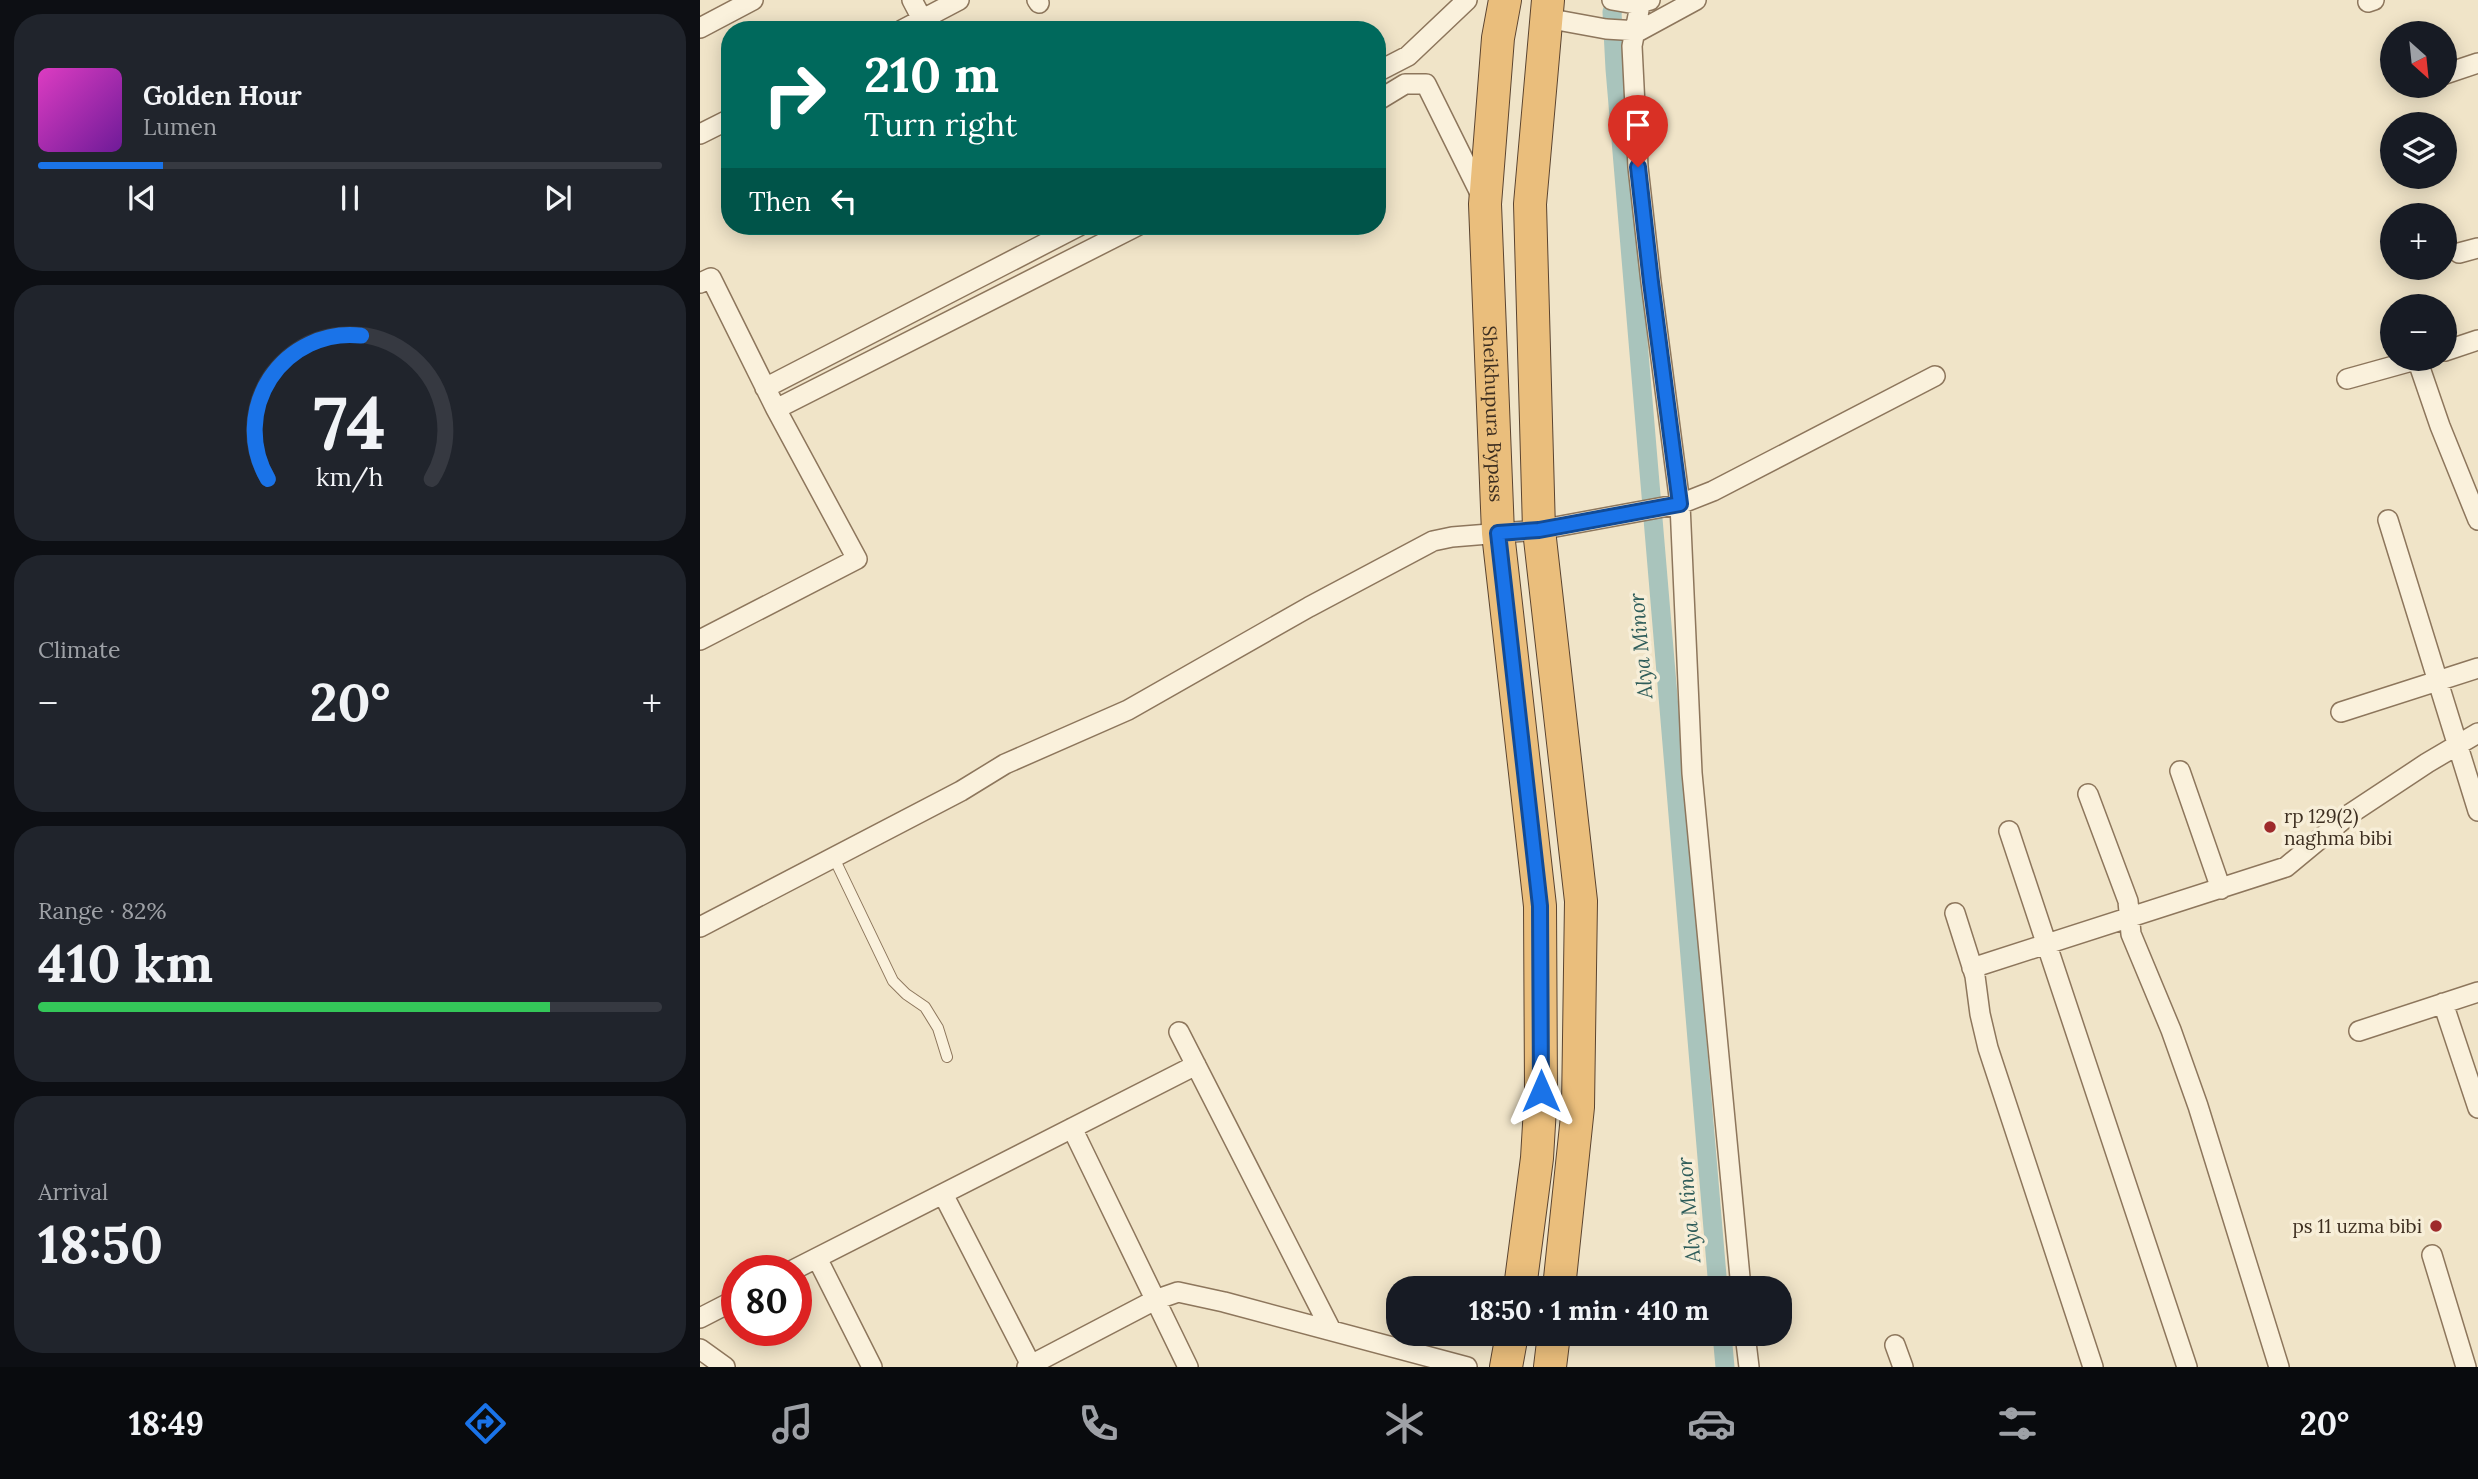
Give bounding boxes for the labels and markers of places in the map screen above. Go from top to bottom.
pin [1608,95,1668,167]
place label: rp 129(2) naghma bibi [2284,804,2392,850]
marker: rp 129(2) naghma bibi [2262,819,2278,835]
place label: ps 11 uzma bibi [2292,1214,2422,1238]
marker: ps 11 uzma bibi [2428,1218,2444,1234]

